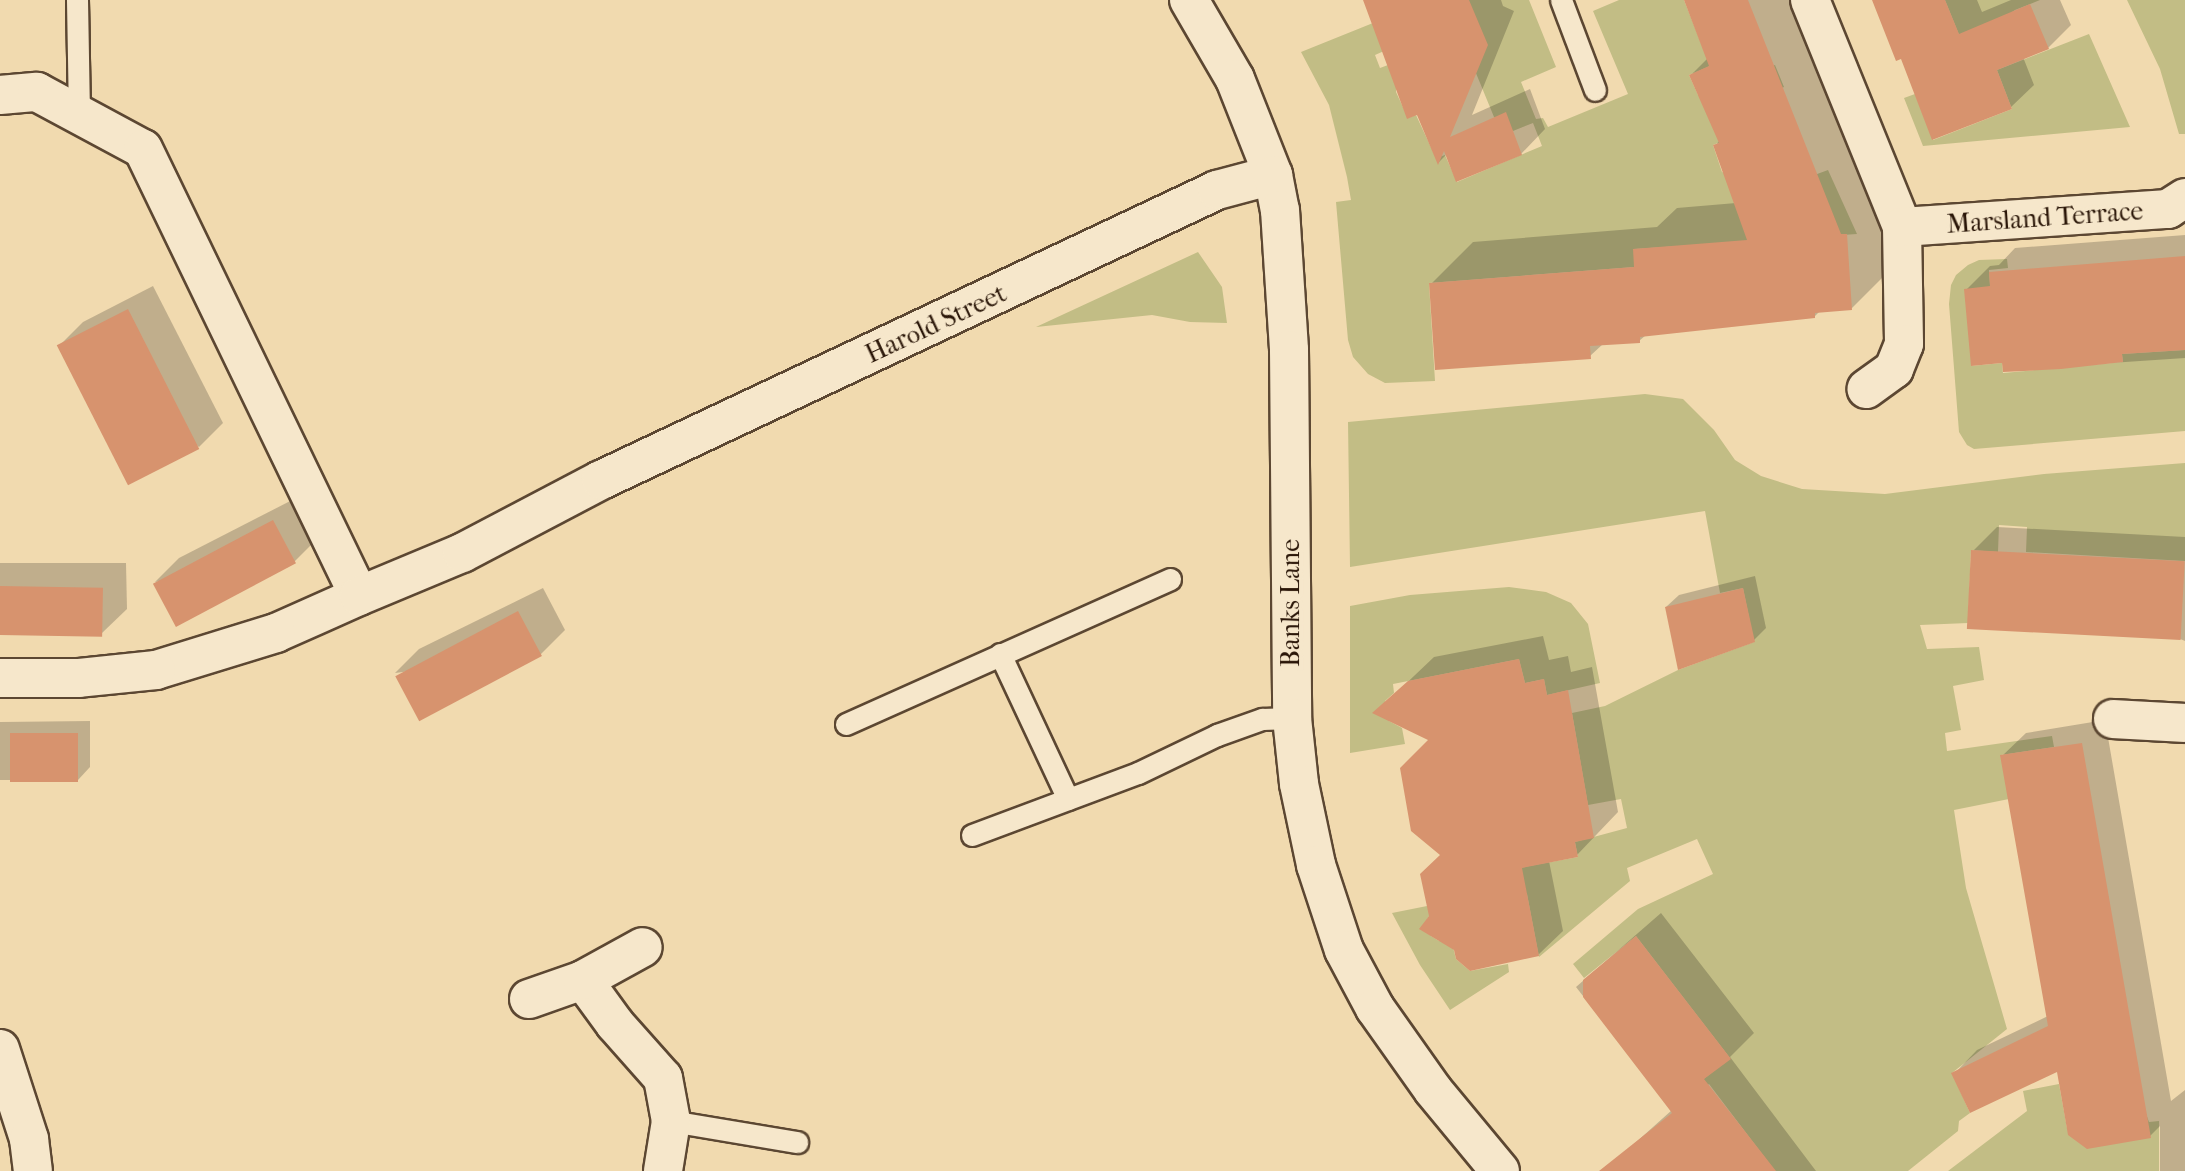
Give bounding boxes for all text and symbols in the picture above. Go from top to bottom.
street label: Marsland Terrace [1946,196,2144,240]
street label: Harold Street [861,278,1011,370]
street label: Banks Lane [1275,539,1307,667]

